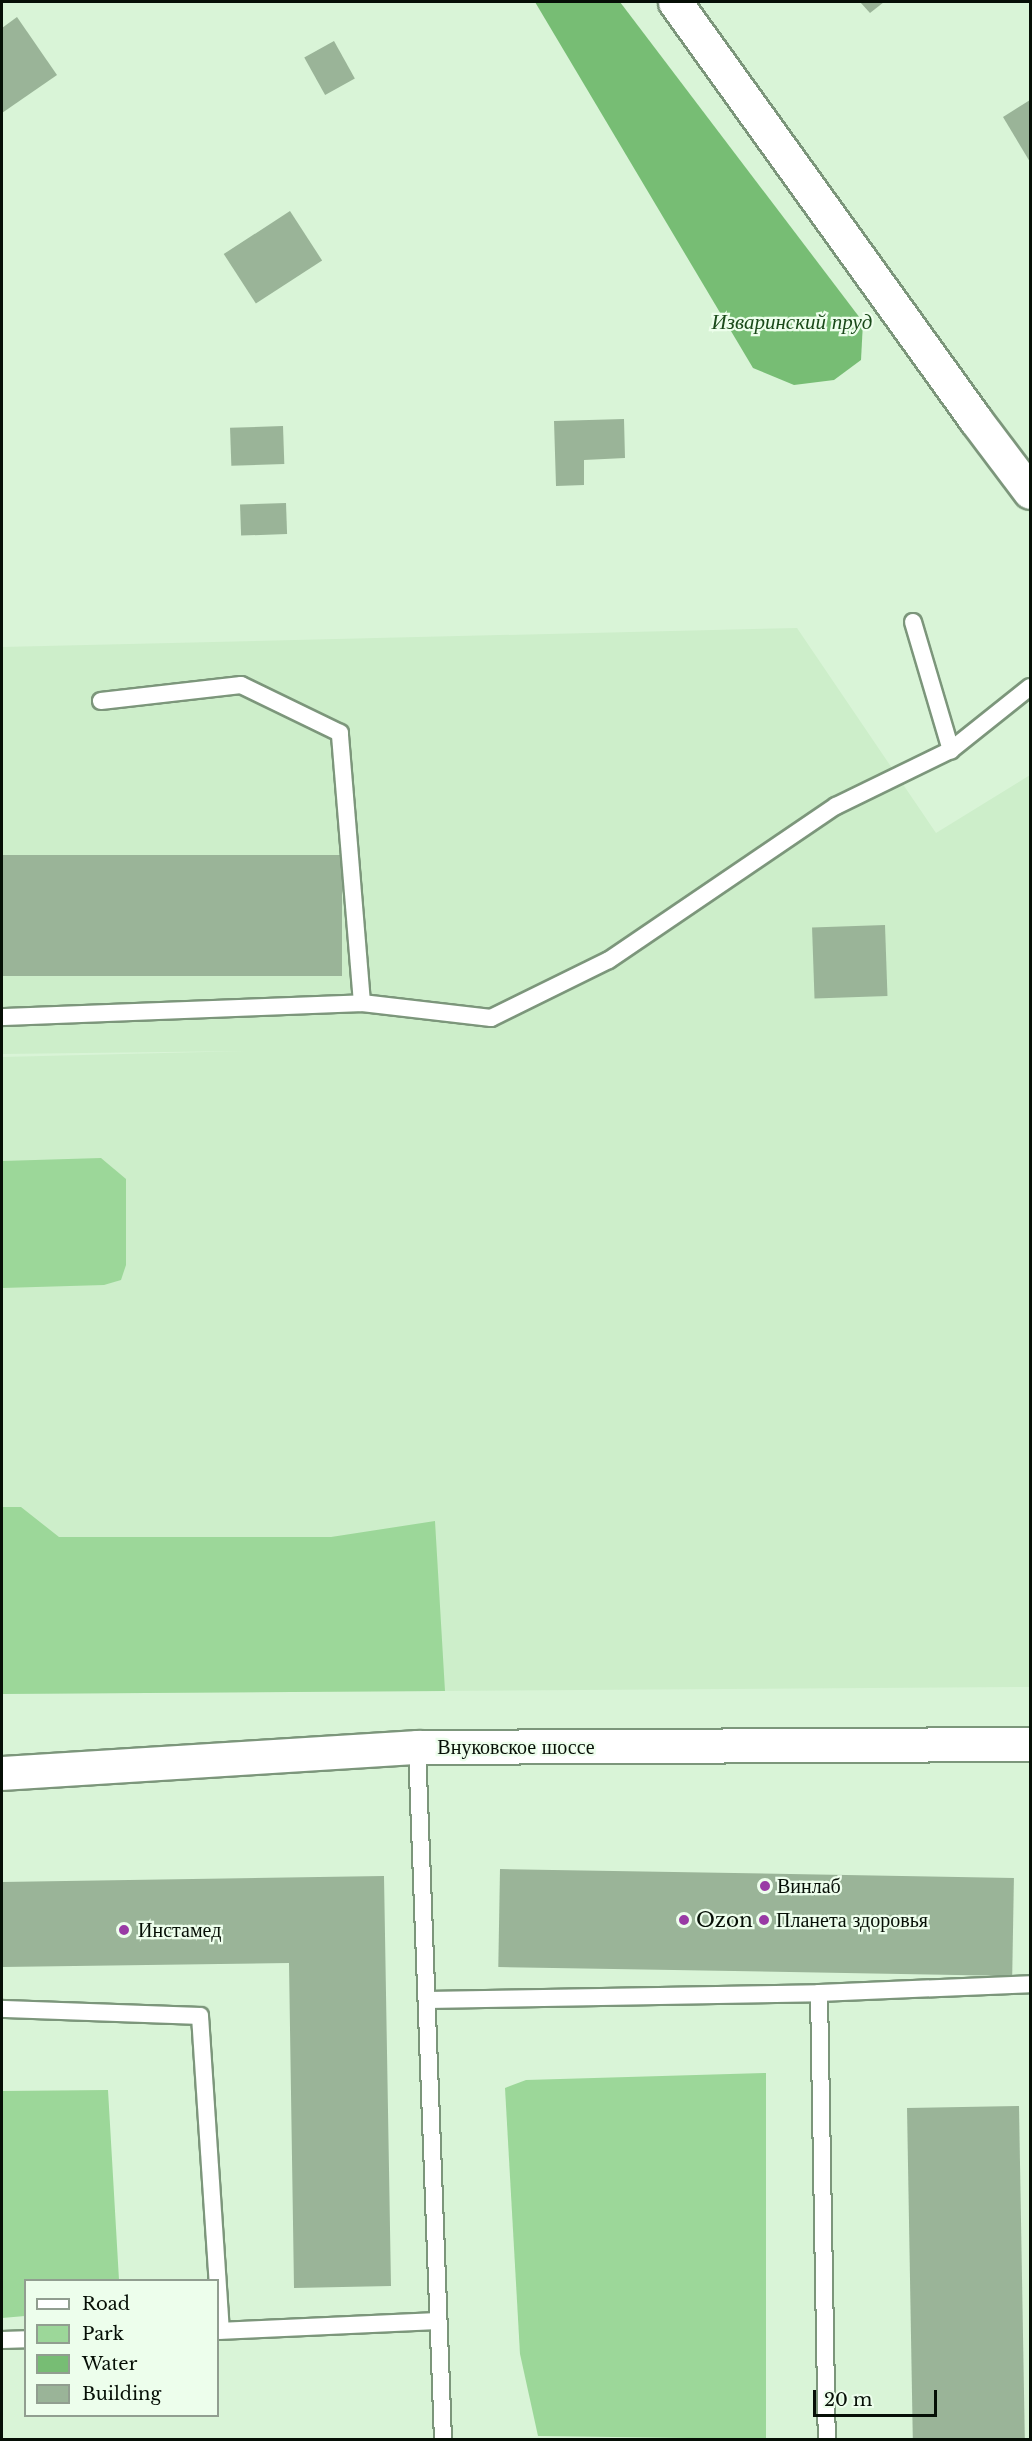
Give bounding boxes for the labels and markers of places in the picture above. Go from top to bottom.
place label: Винлаб [777,1874,841,1898]
marker: Винлаб [758,1879,772,1893]
place label: Ozon [696,1908,753,1932]
place label: Планета здоровья [776,1908,928,1932]
marker: Ozon [677,1913,691,1927]
marker: Планета здоровья [757,1913,771,1927]
place label: Инстамед [138,1918,221,1942]
marker: Инстамед [115,1921,133,1939]

